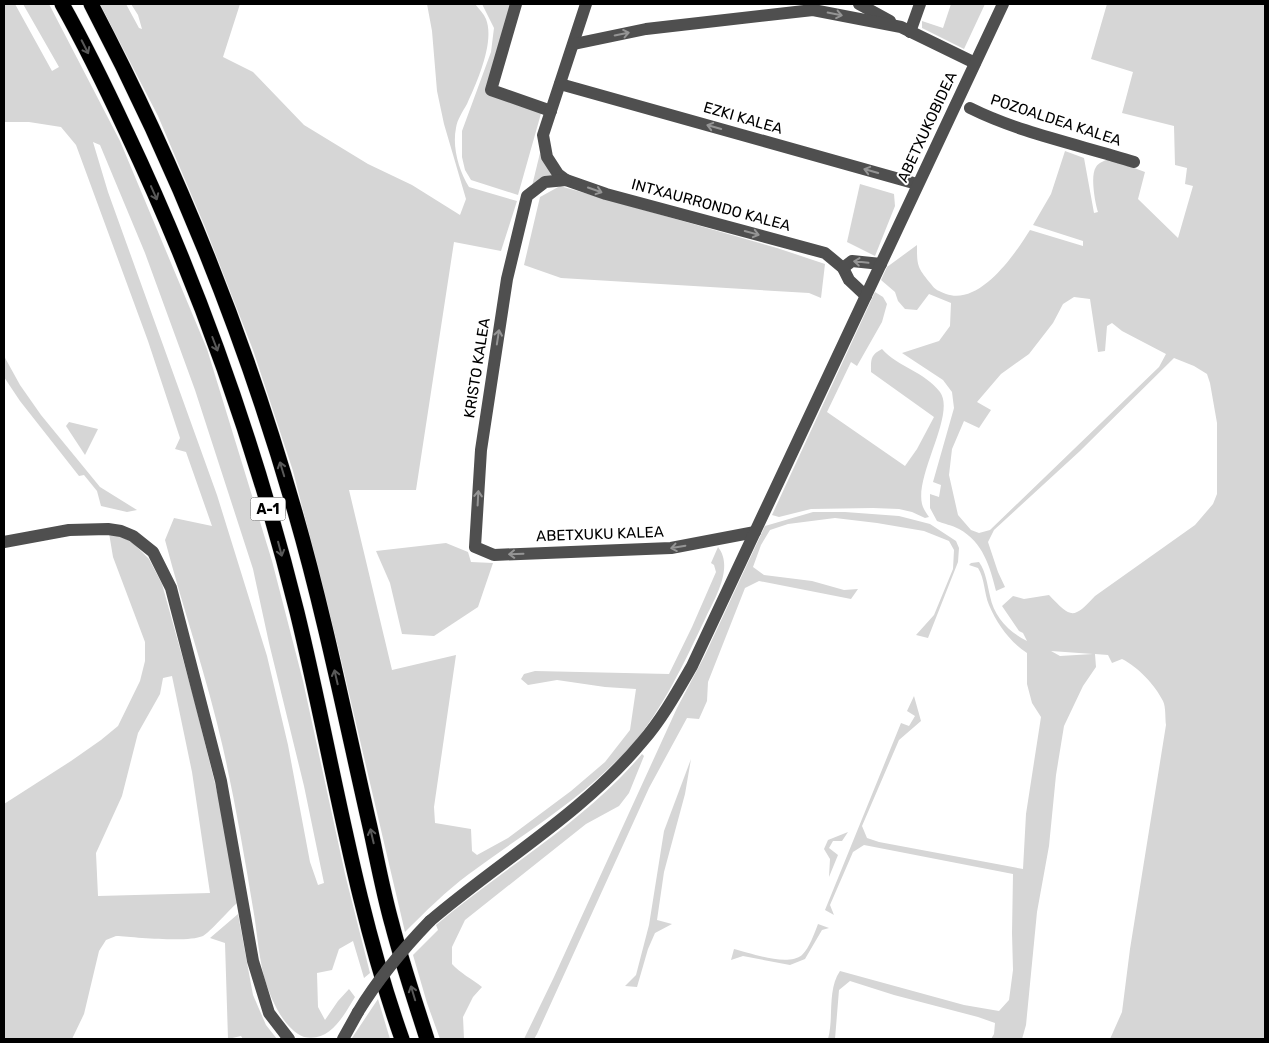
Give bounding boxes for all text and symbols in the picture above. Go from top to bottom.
one-way arrow [826,10,842,19]
one-way arrow [613,29,629,39]
one-way arrow [81,39,90,54]
street label: ABETXUKOBIDEA [893,69,961,185]
street label: POZOALDEA KALEA [988,90,1124,150]
street label: EZKI KALEA [701,98,785,138]
one-way arrow [707,121,723,131]
one-way arrow [863,165,879,175]
street label: INTXAURRONDO KALEA [629,175,793,235]
one-way arrow [150,185,160,200]
one-way arrow [587,186,602,195]
one-way arrow [743,229,759,238]
one-way arrow [853,257,869,267]
street label: KRISTO KALEA [460,317,494,419]
one-way arrow [494,329,504,345]
one-way arrow [211,336,220,351]
one-way arrow [277,461,287,477]
one-way arrow [474,490,483,506]
road number: A-1 [250,498,286,520]
street label: ABETXUKU KALEA [536,523,664,545]
one-way arrow [275,541,285,557]
one-way arrow [671,542,687,552]
one-way arrow [508,549,524,559]
one-way arrow [331,670,340,686]
one-way arrow [367,828,376,844]
one-way arrow [407,985,417,1001]

